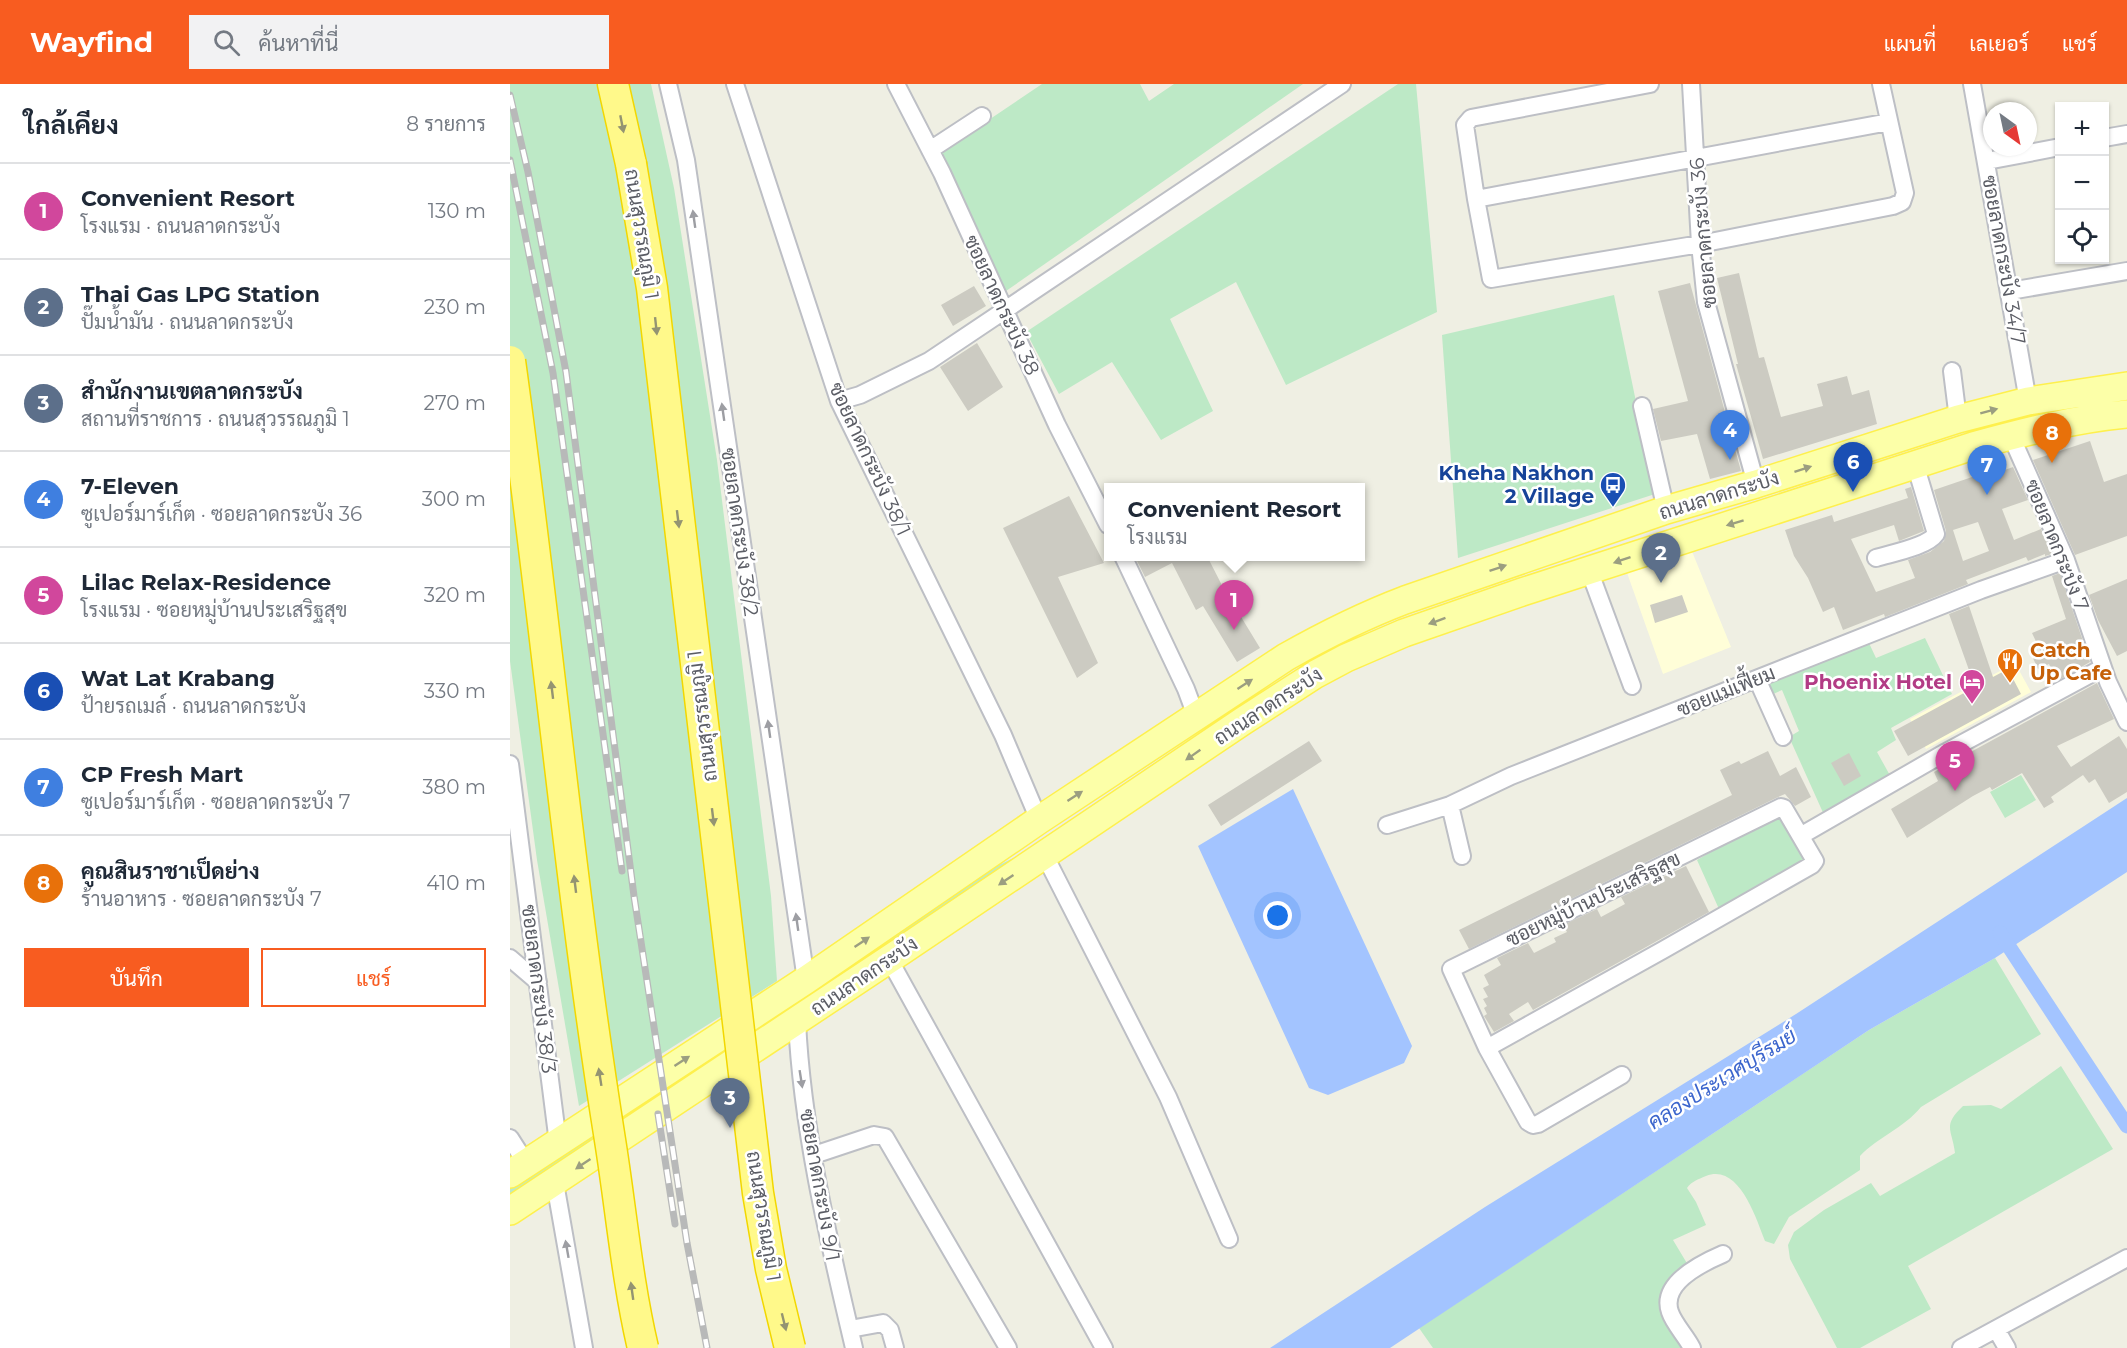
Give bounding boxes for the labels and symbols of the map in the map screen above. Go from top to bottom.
north arrow [1983,102,2037,156]
one-way arrow [618,115,628,133]
street label: ซอยลาดกระบัง 36 [1684,157,1722,309]
street label: ถนนสุวรรณภูมิ 1 [617,167,664,302]
street label: ซอยลาดกระบัง 34/7 [1977,173,2031,347]
one-way arrow [690,209,699,228]
street label: ซอยลาดกระบัง 38 [959,231,1045,379]
one-way arrow [651,316,660,335]
street label: ซอยลาดกระบัง 38/1 [824,379,916,539]
one-way arrow [718,402,727,421]
one-way arrow [1980,405,1998,415]
pin: 4 [1710,410,1750,460]
pin: 8 [2032,414,2072,463]
pin: 6 [1834,442,1872,492]
street label: ซอยลาดกระบัง 38/2 [716,446,764,618]
pin: 7 [1968,446,2006,495]
place label: Kheha Nakhon 2 Village [1438,461,1594,508]
one-way arrow [1794,464,1812,473]
street label: ถนนลาดกระบัง [1656,465,1782,525]
bus stop icon: Kheha Nakhon 2 Village [1598,470,1628,508]
street label: ซอยลาดกระบัง 7 [2020,476,2094,614]
one-way arrow [674,510,683,529]
one-way arrow [1726,519,1744,528]
pin: 2 [1642,534,1680,583]
one-way arrow [1613,555,1631,565]
one-way arrow [1489,563,1507,573]
pin: 1 [1214,580,1254,630]
one-way arrow [1428,617,1446,627]
place label: Catch Up Cafe [2030,638,2112,685]
restaurant icon: Catch Up Cafe [1995,646,2025,684]
street label: ถนนสุวรรณภูมิ 1 [682,649,725,783]
street label: ซอยแม่เฟี้ยม [1671,655,1779,722]
street label: ถนนลาดกระบัง [1209,662,1327,750]
hotel icon: Phoenix Hotel [1957,667,1987,705]
place label: Phoenix Hotel [1804,670,1952,694]
one-way arrow [1237,679,1253,690]
one-way arrow [547,680,557,699]
one-way arrow [764,720,773,739]
pin: 5 [1936,742,1974,791]
one-way arrow [1186,749,1202,761]
one-way arrow [1067,791,1083,802]
one-way arrow [709,808,718,827]
street label: ซอยหมู่บ้านประเสริฐสุข [1502,846,1685,954]
one-way arrow [571,874,580,893]
one-way arrow [999,874,1015,886]
your location [1263,901,1292,930]
street label: ซอยลาดกระบัง 38/3 [517,903,561,1075]
one-way arrow [793,913,802,932]
street label: ถนนลาดกระบัง [806,931,922,1021]
one-way arrow [854,936,870,948]
water label: คลองประเวศบุรีรมย์ [1642,1020,1804,1136]
one-way arrow [674,1056,690,1067]
one-way arrow [595,1067,604,1086]
one-way arrow [797,1070,806,1089]
pin: 3 [710,1078,750,1128]
street label: ซอยลาดกระบัง 9/1 [795,1107,845,1263]
street label: ถนนสุวรรณภูมิ 1 [739,1149,786,1284]
one-way arrow [575,1158,591,1169]
one-way arrow [562,1239,571,1258]
one-way arrow [628,1281,637,1300]
one-way arrow [779,1313,789,1331]

